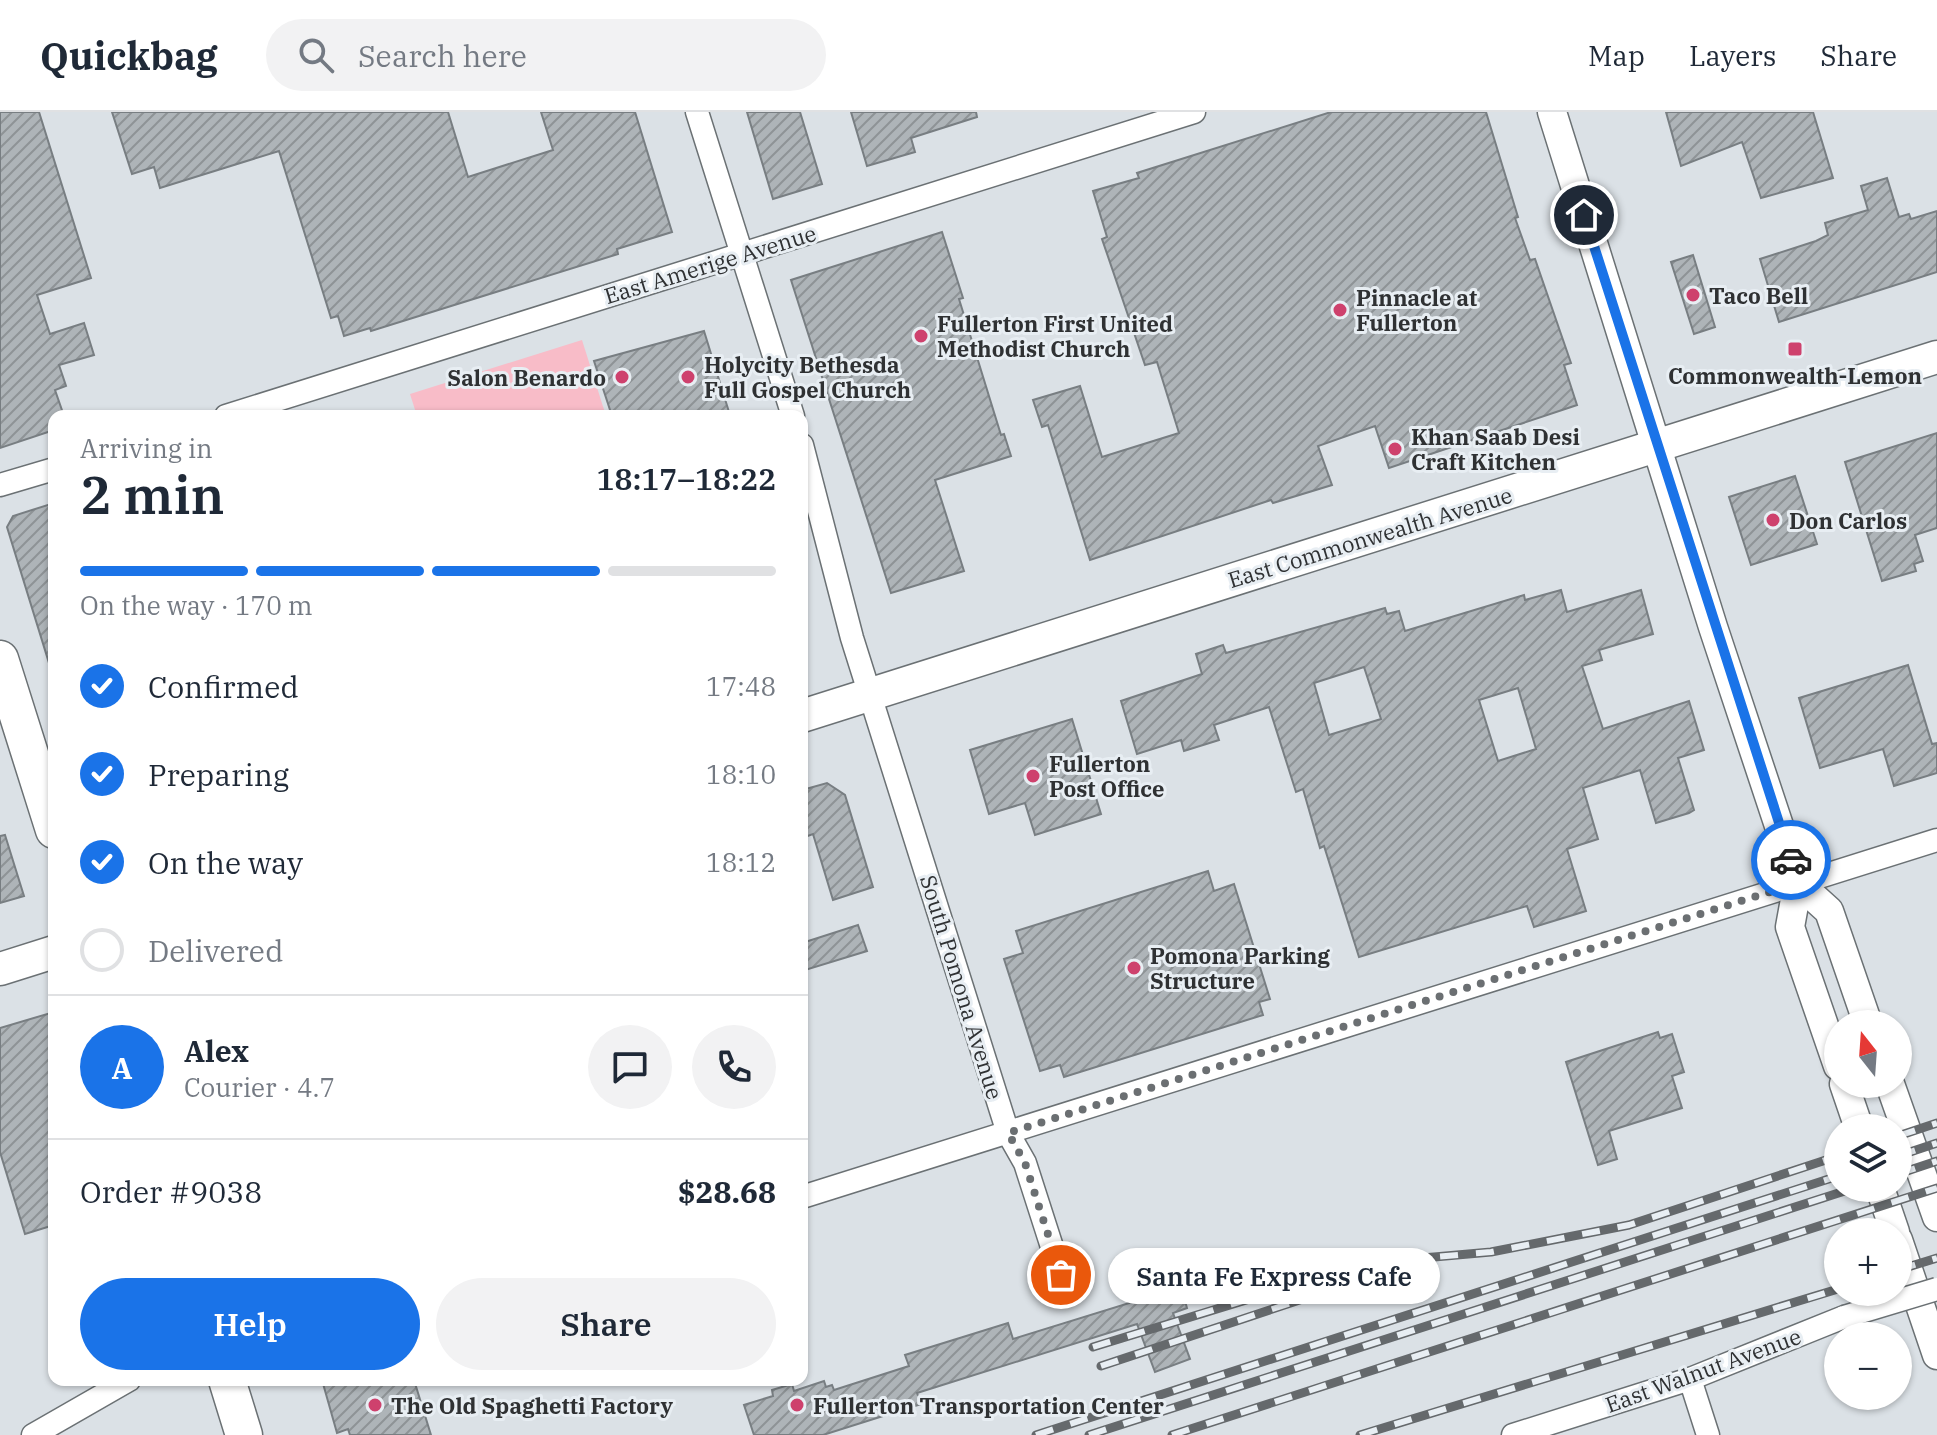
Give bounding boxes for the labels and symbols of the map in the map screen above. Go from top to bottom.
pin [1550,181,1618,249]
street label: East Amerige Avenue [600,218,820,310]
place label: Taco Bell [1709,281,1808,310]
place label: Pinnacle at Fullerton [1356,283,1477,337]
marker: Taco Bell [1684,286,1702,304]
marker: Pinnacle at Fullerton [1331,301,1349,319]
place label: Fullerton First United Methodist Church [937,309,1173,363]
marker: Fullerton First United Methodist Church [912,327,930,345]
marker: Commonwealth-Lemon [1786,340,1804,358]
place label: Holycity Bethesda Full Gospel Church [704,350,911,404]
place label: Commonwealth-Lemon [1668,361,1922,390]
place label: Salon Benardo [447,363,606,392]
marker: Salon Benardo [613,368,631,386]
marker: Holycity Bethesda Full Gospel Church [679,368,697,386]
place label: Khan Saab Desi Craft Kitchen [1411,422,1580,476]
marker: Khan Saab Desi Craft Kitchen [1386,440,1404,458]
street label: East Commonwealth Avenue [1224,480,1516,594]
place label: Don Carlos [1789,506,1907,535]
marker: Don Carlos [1764,511,1782,529]
place label: Fullerton Post Office [1049,749,1164,803]
marker: Fullerton Post Office [1024,767,1042,785]
courier [1751,820,1831,900]
street label: South Pomona Avenue [914,871,1010,1103]
place label: Pomona Parking Structure [1150,941,1330,995]
marker: Pomona Parking Structure [1125,959,1143,977]
north arrow [1824,1010,1912,1098]
pin [1027,1241,1095,1309]
callout: Santa Fe Express Cafe [1109,1247,1441,1303]
street label: East Walnut Avenue [1601,1321,1805,1419]
place label: The Old Spaghetti Factory [391,1391,674,1420]
place label: Fullerton Transportation Center [813,1391,1164,1420]
marker: The Old Spaghetti Factory [366,1396,384,1414]
marker: Fullerton Transportation Center [788,1396,806,1414]

